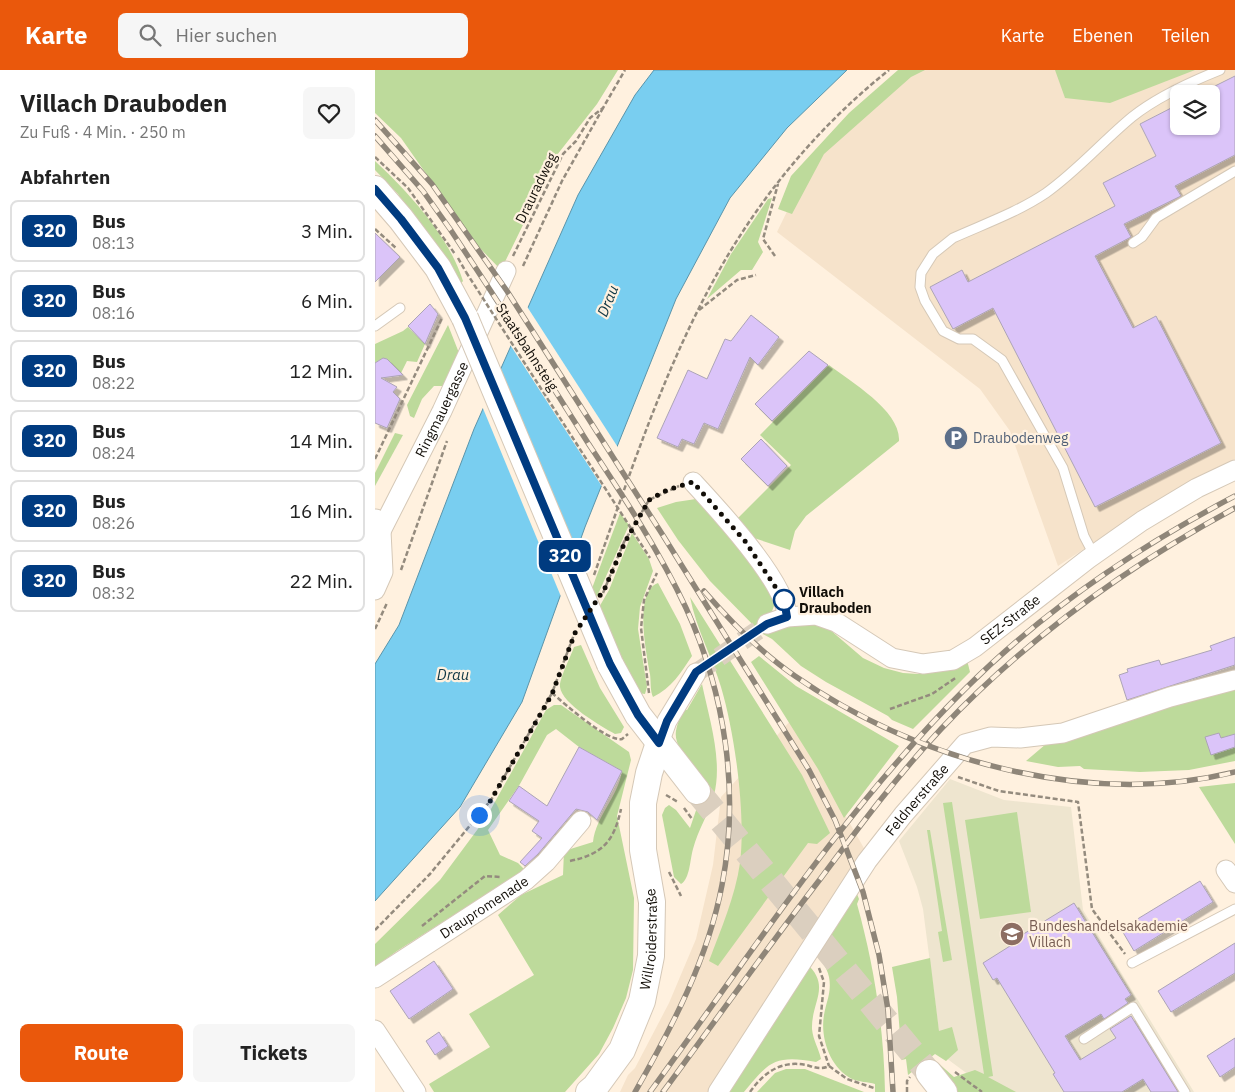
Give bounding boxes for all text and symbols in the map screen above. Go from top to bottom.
search box [118,13,468,58]
text: Karte [25,19,88,51]
icon: search [136,21,164,49]
text: Hier suchen [176,23,277,47]
text: Karte [1001,24,1044,47]
text: Ebenen [1072,24,1133,47]
text: Teilen [1161,24,1210,47]
map controls [1170,85,1220,135]
button: layers [1170,85,1220,135]
text: Villach Drauboden [20,87,227,119]
button: heart [303,87,355,139]
text: Zu Fuß · 4 Min. · 250 m [20,122,186,142]
street label: Drauradweg [511,149,561,226]
text: Abfahrten [20,165,110,189]
text: Bus [92,209,126,233]
text: 320 [33,219,66,242]
text: 3 Min. [301,219,353,243]
text: 08:13 [92,233,135,253]
text: Bus [92,279,126,303]
water label: Drau [593,282,622,319]
text: 320 [33,289,66,312]
text: 6 Min. [301,289,353,313]
street label: Staatsbahnsteig [492,300,562,395]
text: 08:16 [92,303,135,323]
text: Bus [92,349,126,373]
street label: Ringmauergasse [411,358,473,460]
text: 320 [33,359,66,382]
text: 12 Min. [290,359,353,383]
text: 08:22 [92,373,135,393]
text: Bus [92,419,126,443]
parking icon: Draubodenweg [943,425,969,451]
text: 320 [33,429,66,452]
text: 14 Min. [290,429,353,453]
place label: Draubodenweg [973,429,1069,447]
text: 08:24 [92,443,135,463]
text: Bus [92,489,126,513]
text: 320 [33,499,66,522]
text: 16 Min. [290,499,353,523]
text: 08:26 [92,513,135,533]
line badge: 320 [536,540,594,572]
text: 320 [549,544,581,567]
text: Bus [92,559,126,583]
text: 320 [33,569,66,592]
text: 22 Min. [290,569,353,593]
text: 08:32 [92,583,135,603]
place label: Villach Drauboden [799,583,872,617]
marker: Villach Drauboden [773,589,795,611]
street label: SEZ-Straße [976,590,1044,649]
water label: Drau [437,665,469,684]
street label: Feldnerstraße [881,760,953,839]
your location [467,803,492,828]
street label: Draupromenade [436,872,532,943]
street label: Willroiderstraße [635,887,661,991]
place label: Bundeshandelsakademie Villach [1029,917,1188,951]
school or university icon: Bundeshandelsakademie Villach [999,921,1025,947]
button: Route [20,1024,183,1082]
button: Tickets [193,1024,355,1082]

